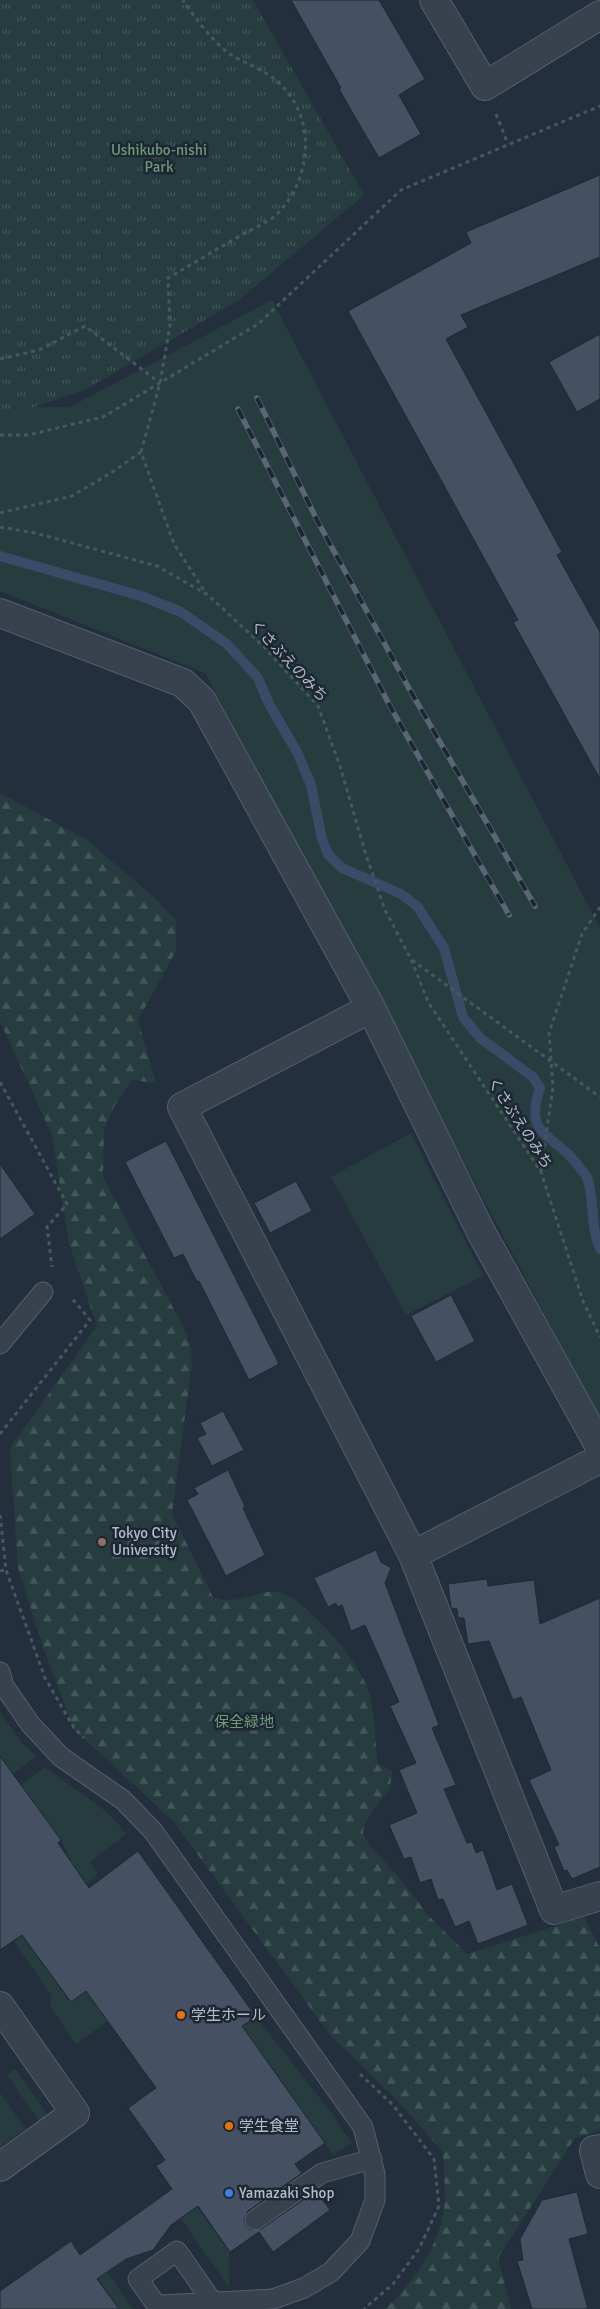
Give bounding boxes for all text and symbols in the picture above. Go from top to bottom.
park label: Ushikubo-nishi Park [111,141,207,176]
street label: くさぶえのみち [247,616,331,706]
street label: くさぶえのみち [484,1074,556,1172]
place label: Tokyo City University [112,1524,177,1559]
marker: Tokyo City University [96,1536,108,1548]
park label: 保全緑地 [214,1713,274,1731]
place label: 学生ホール [191,2006,266,2024]
marker: 学生ホール [175,2009,187,2021]
place label: 学生食堂 [239,2117,299,2135]
marker: 学生食堂 [223,2120,235,2132]
place label: Yamazaki Shop [239,2184,334,2202]
marker: Yamazaki Shop [223,2187,235,2199]

